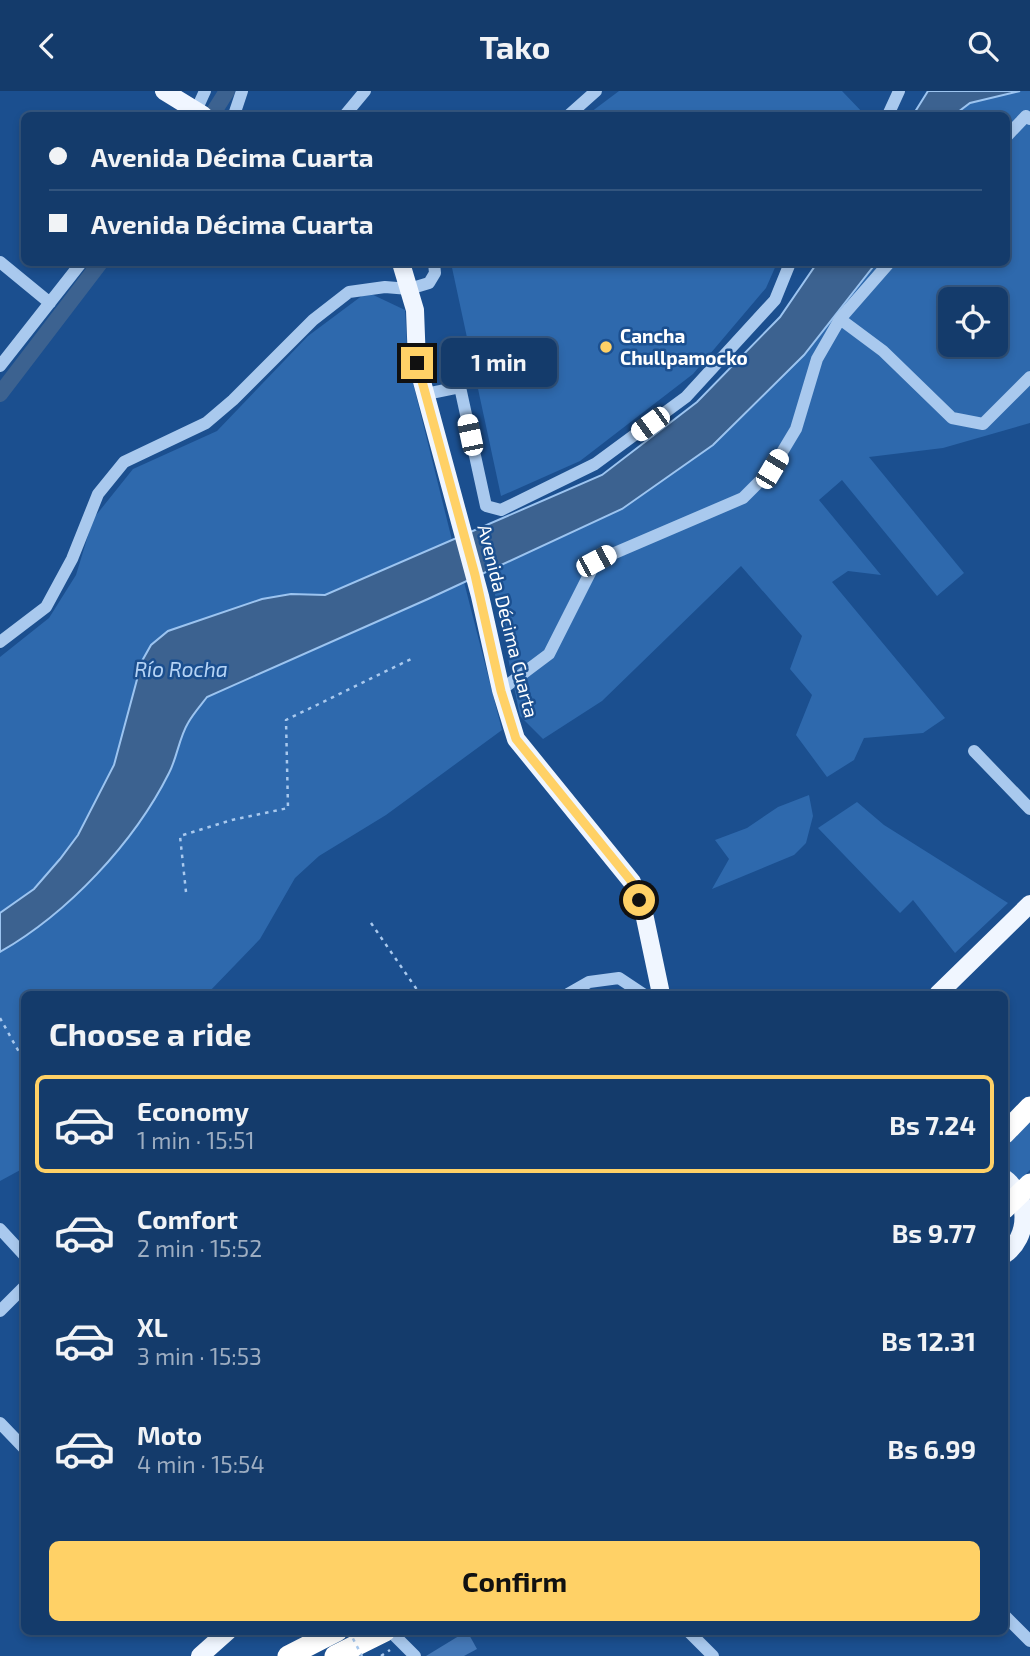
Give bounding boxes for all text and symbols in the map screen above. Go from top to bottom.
icon: back [28,27,66,65]
text: Tako [480,27,550,65]
icon: search [964,27,1002,65]
text: Avenida Décima Cuarta [91,141,374,172]
text: Avenida Décima Cuarta [91,208,374,239]
map controls [938,287,1008,357]
button: locate [938,287,1008,357]
place label: Cancha Chullpamocko [620,324,748,369]
callout: 1 min [442,338,557,387]
marker: Cancha Chullpamocko [598,339,614,355]
route end [401,347,433,379]
text: 1 min [471,348,527,376]
car [627,403,674,445]
car [456,412,485,458]
car [753,446,792,492]
street label: Avenida Décima Cuarta [473,522,544,720]
car [573,542,620,580]
water label: Río Rocha [134,656,228,681]
route start [623,884,655,916]
text: Choose a ride [49,1014,252,1052]
icon: car [53,1093,116,1156]
text: Economy [137,1095,249,1126]
text: Bs 7.24 [889,1109,976,1140]
text: 1 min · 15:51 [137,1126,255,1154]
icon: car [53,1201,116,1264]
text: Comfort [137,1203,238,1234]
text: Bs 9.77 [892,1217,976,1248]
text: 2 min · 15:52 [137,1234,262,1262]
icon: car [53,1309,116,1372]
text: XL [137,1311,168,1342]
text: Bs 12.31 [881,1325,976,1356]
text: 3 min · 15:53 [137,1342,262,1370]
icon: car [53,1417,116,1480]
text: Moto [137,1419,202,1450]
text: Bs 6.99 [888,1433,976,1464]
text: 4 min · 15:54 [137,1450,265,1478]
button: Confirm [49,1541,980,1621]

